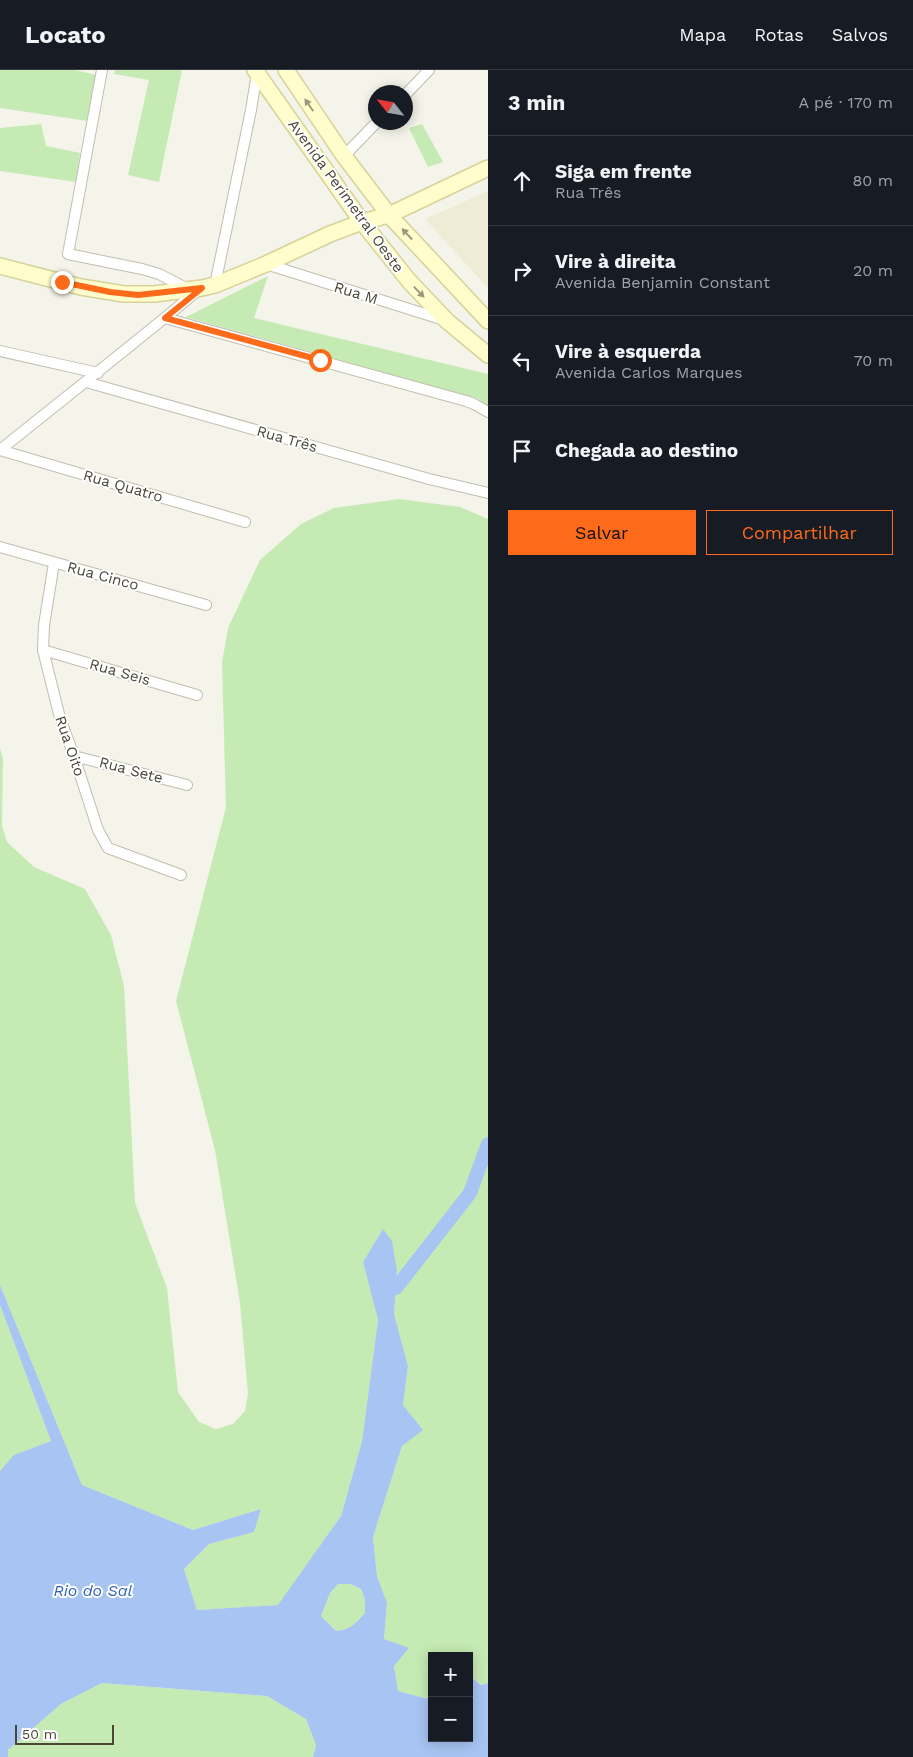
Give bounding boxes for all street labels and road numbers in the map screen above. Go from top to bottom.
street label: Avenida Perimetral Oeste [284,116,408,276]
street label: Rua M [332,278,380,308]
street label: Rua Três [255,422,320,456]
street label: Rua Quatro [81,466,165,506]
street label: Rua Cinco [65,558,141,594]
street label: Rua Seis [87,655,153,689]
street label: Rua Oito [51,713,89,779]
street label: Rua Sete [97,753,165,787]

